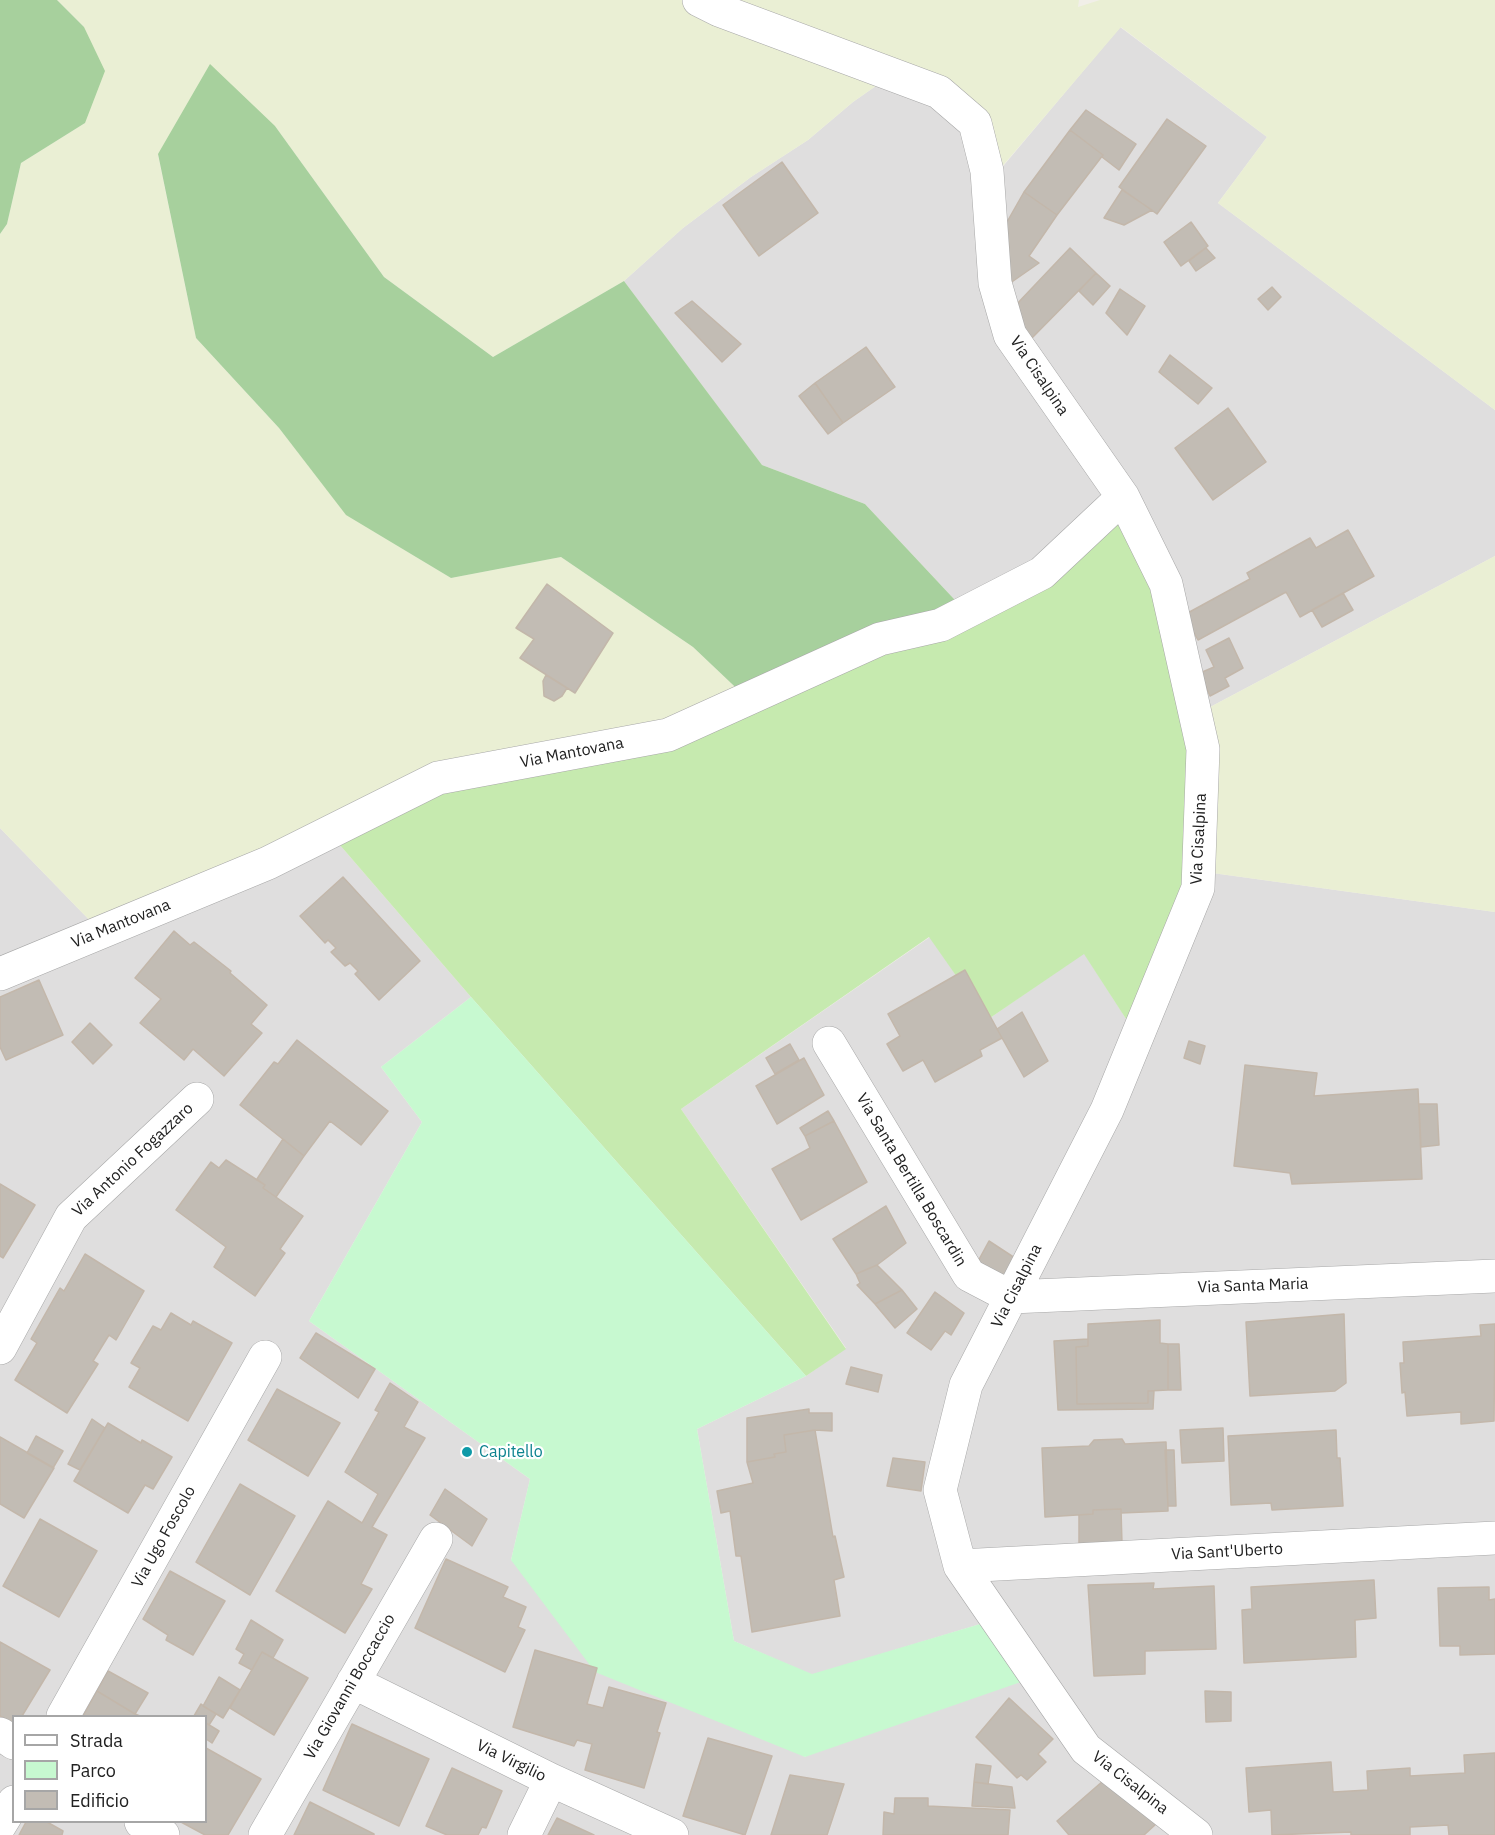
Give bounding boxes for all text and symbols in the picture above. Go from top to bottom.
street label: Via Cisalpina [1005,333,1073,419]
street label: Via Mantovana [519,734,625,772]
street label: Via Cisalpina [1187,793,1211,885]
street label: Via Mantovana [69,895,173,953]
street label: Via Santa Bertilla Boscardin [852,1090,970,1270]
street label: Via Antonio Fogazzaro [69,1099,197,1221]
street label: Via Cisalpina [988,1241,1046,1331]
street label: Via Santa Maria [1197,1274,1309,1298]
place label: Capitello [479,1442,543,1462]
marker: Capitello [460,1445,474,1459]
street label: Via Ugo Foscolo [128,1483,200,1591]
street label: Via Sant'Uberto [1171,1539,1283,1565]
street label: Via Giovanni Boccaccio [300,1611,400,1763]
legend [12,1715,207,1823]
text: Strada [70,1729,123,1752]
street label: Via Virgilio [473,1736,549,1786]
street label: Via Cisalpina [1088,1747,1172,1819]
text: Parco [70,1759,116,1782]
text: Edificio [70,1789,129,1812]

